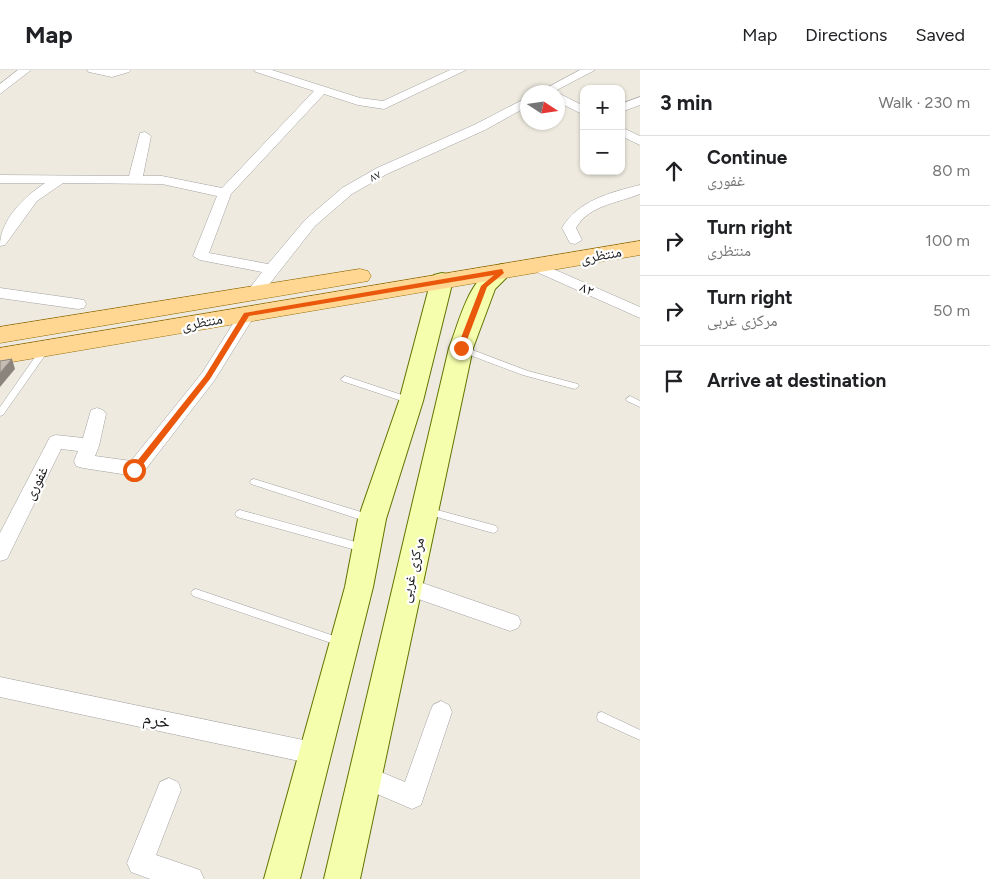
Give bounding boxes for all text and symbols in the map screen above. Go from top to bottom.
text: Map [25,20,73,49]
text: Map [742,24,777,46]
text: Directions [805,24,887,46]
text: Saved [915,24,965,46]
north arrow [520,85,565,130]
map controls [580,85,625,175]
button: + [580,85,625,130]
text: 3 min [660,90,712,115]
text: Walk · 230 m [878,93,970,112]
button: − [580,130,625,175]
text: Continue [707,146,787,169]
icon: ahead [660,157,688,185]
text: 80 m [932,161,970,180]
street label: ۸۷ [367,167,384,185]
text: غفوری [707,171,745,190]
text: Turn right [707,216,793,239]
icon: right [660,227,688,255]
text: 100 m [925,231,970,250]
text: منتظری [707,241,751,260]
street label: منتظری [579,243,623,268]
street label: ۸۲ [577,278,597,300]
text: Turn right [707,286,793,309]
icon: right [660,297,688,325]
text: 50 m [933,301,970,320]
street label: منتظری [180,310,224,335]
text: مرکزی غربی [707,311,778,330]
route end [450,337,473,360]
icon: arrive [660,367,688,395]
text: Arrive at destination [707,369,886,392]
route start [123,459,146,482]
street label: غفوری [20,463,53,503]
street label: مرکزی غربی [396,536,429,605]
street label: خرم [141,706,173,735]

